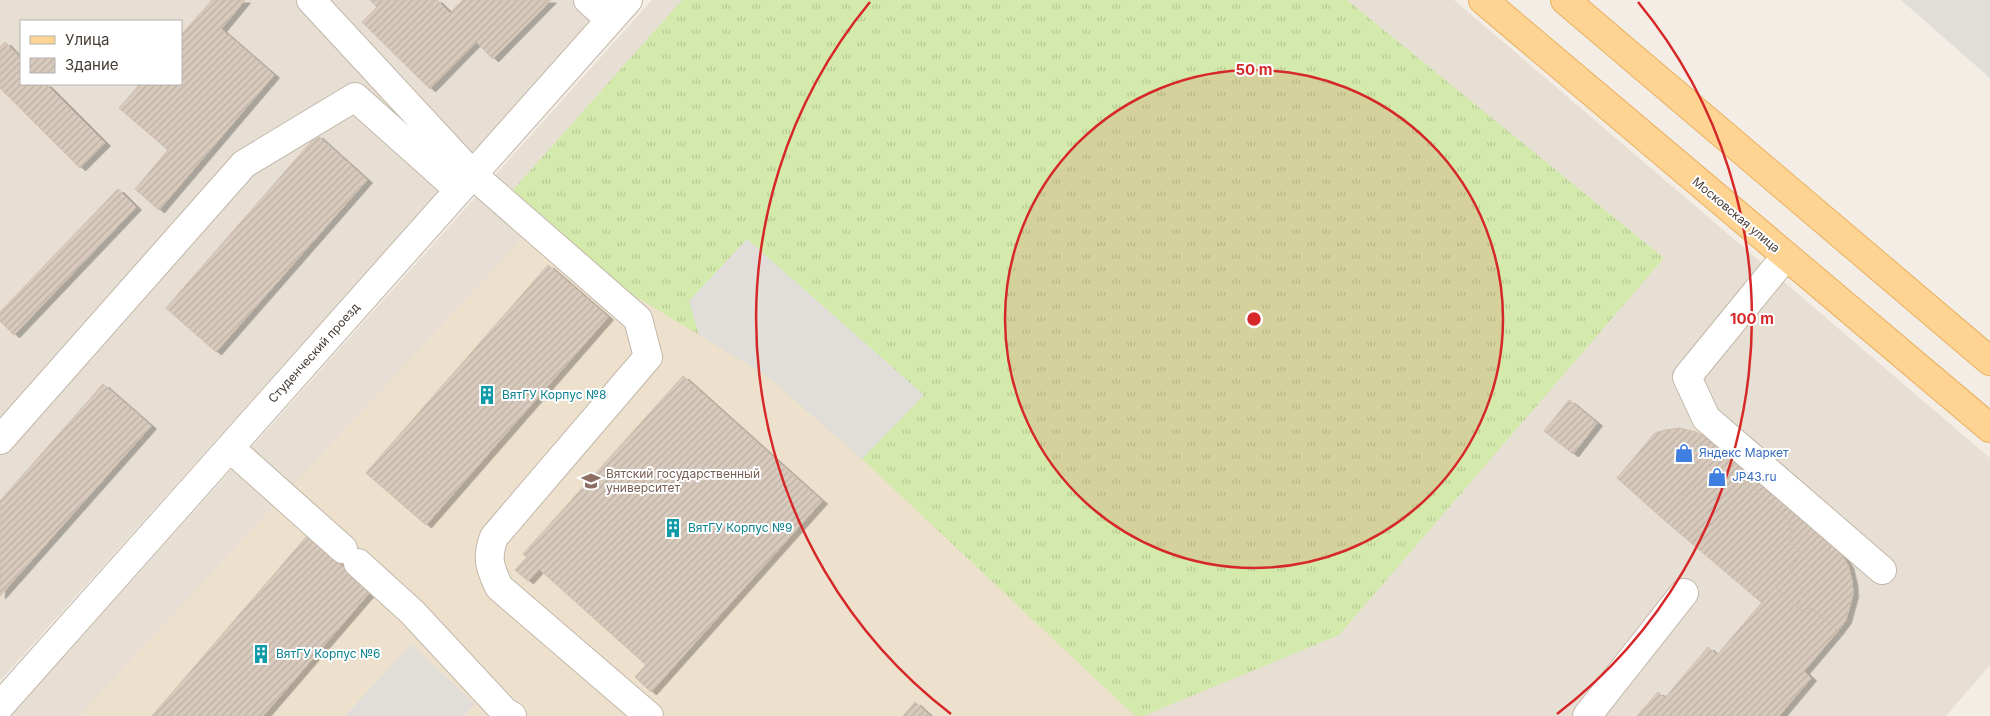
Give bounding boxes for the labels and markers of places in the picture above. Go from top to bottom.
centre of rings [1245,310,1263,328]
building icon: ВятГУ Корпус №8 [476,384,498,406]
place label: ВятГУ Корпус №8 [502,387,606,402]
shop icon: Яндекс Маркет [1673,442,1695,464]
place label: Яндекс Маркет [1699,445,1789,460]
place label: Вятский государственный университет [606,466,760,495]
shop icon: JP43.ru [1706,466,1728,488]
place label: JP43.ru [1732,469,1776,484]
school or university icon: Вятский государственный университет [580,470,602,492]
building icon: ВятГУ Корпус №9 [662,517,684,539]
place label: ВятГУ Корпус №9 [688,520,792,535]
building icon: ВятГУ Корпус №6 [250,643,272,665]
place label: ВятГУ Корпус №6 [276,646,380,661]

